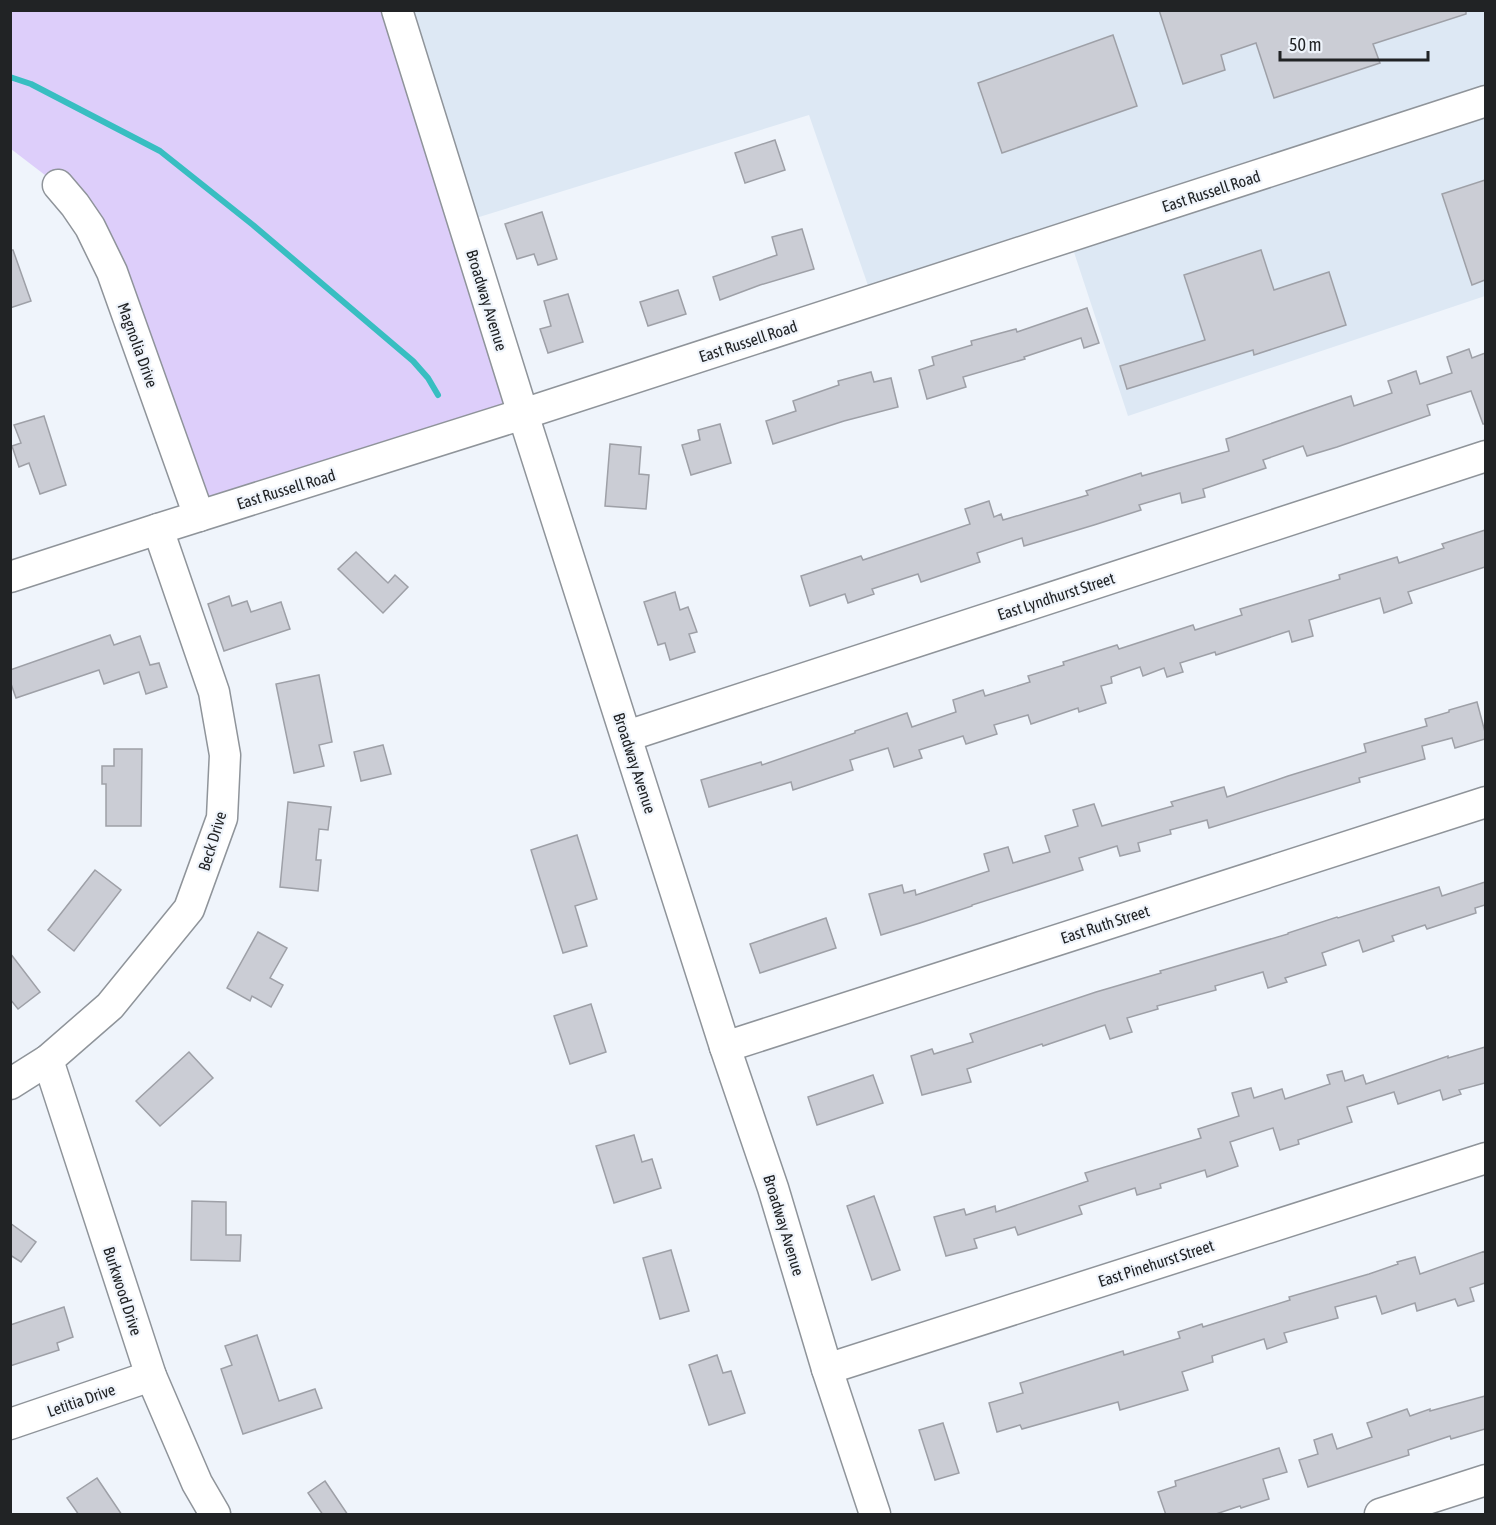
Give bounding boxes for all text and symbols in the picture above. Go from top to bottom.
scale bar [1280,24,1428,62]
text: 50 m [1289,34,1321,55]
street label: East Russell Road [1160,167,1262,215]
street label: Broadway Avenue [462,247,511,353]
street label: Magnolia Drive [113,300,162,390]
street label: East Russell Road [697,317,799,365]
street label: East Russell Road [234,465,338,513]
street label: East Lyndhurst Street [995,568,1118,624]
street label: Broadway Avenue [609,710,660,816]
street label: Beck Drive [194,809,230,873]
street label: East Ruth Street [1058,901,1152,947]
street label: Broadway Avenue [759,1172,808,1278]
street label: East Pinehurst Street [1096,1236,1217,1290]
street label: Burkwood Drive [100,1244,146,1338]
street label: Letitia Drive [45,1380,117,1420]

